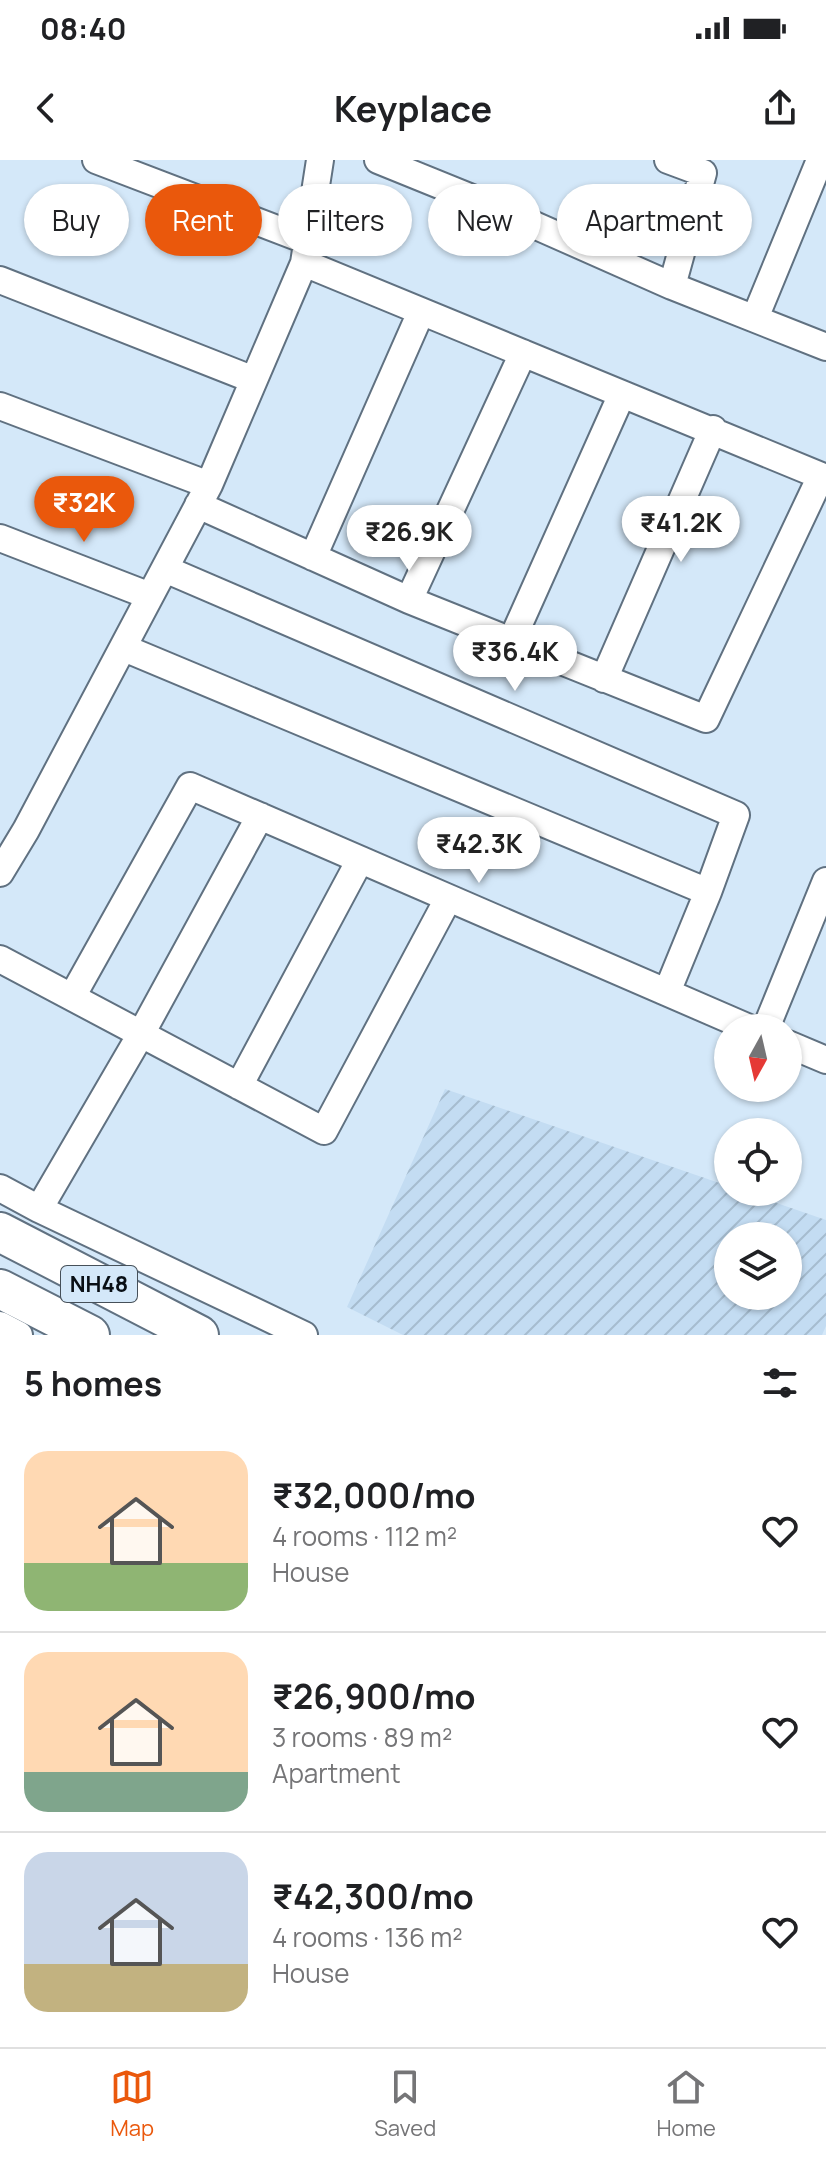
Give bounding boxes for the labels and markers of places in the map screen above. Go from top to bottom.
pin: ₹32K [37,476,131,544]
pin: ₹41.2K [616,496,746,564]
pin: ₹26.9K [344,505,474,573]
pin: ₹36.4K [450,625,580,693]
pin: ₹42.3K [414,817,544,885]

